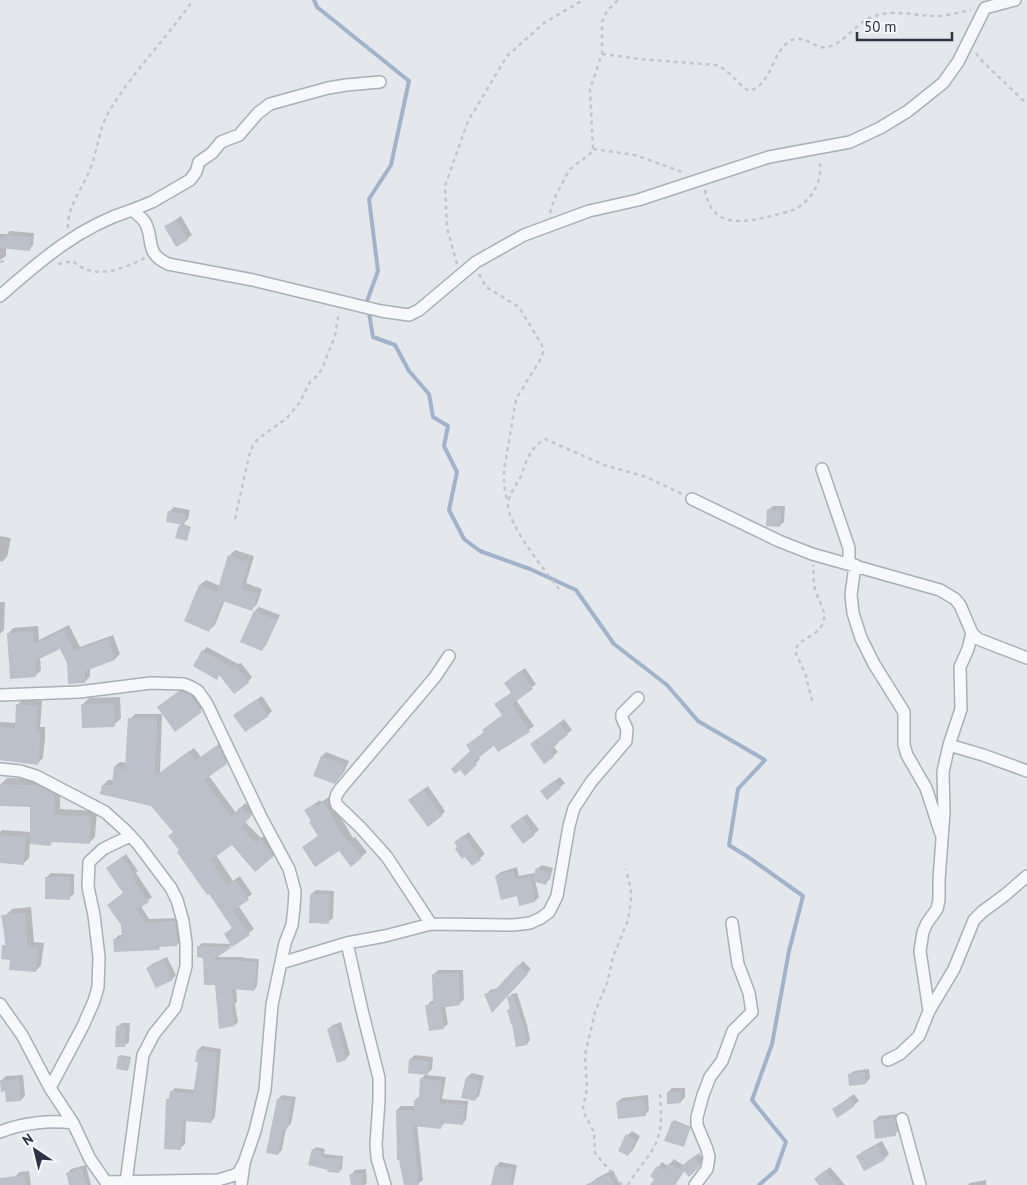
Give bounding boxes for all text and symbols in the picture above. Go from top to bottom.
scale bar [857,10,952,42]
text: 50 m [864,17,897,36]
north arrow [10,1125,60,1175]
text: N [19,1129,36,1149]

